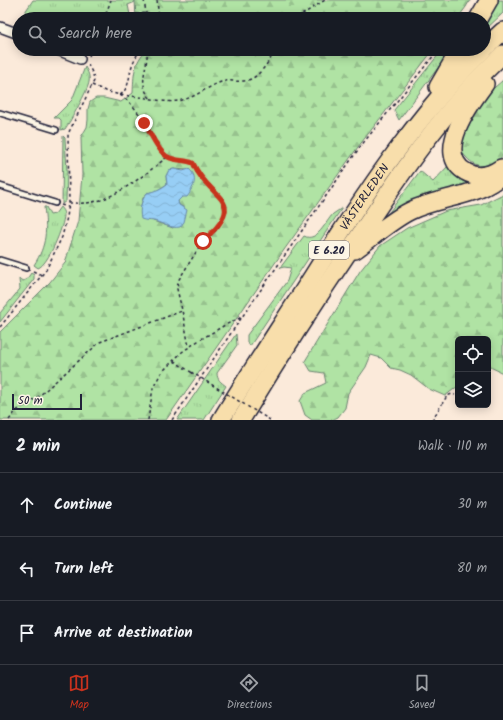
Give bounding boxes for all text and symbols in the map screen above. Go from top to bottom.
search box [12,12,491,56]
text: Search here [58,22,132,46]
icon: search [26,23,48,45]
route end [135,114,153,132]
street label: VÄSTERLEDEN [335,160,394,235]
route start [194,232,212,250]
road number: E 6.20 [309,241,349,259]
map controls [455,336,491,408]
button: locate [455,336,491,372]
button: layers [455,372,491,408]
scale bar [12,392,82,411]
text: 50 m [18,392,43,410]
text: 2 min [16,433,60,460]
text: Walk · 110 m [418,436,487,457]
text: Continue [54,493,112,517]
icon: ahead [16,494,38,516]
text: 30 m [458,494,487,515]
text: Turn left [54,557,114,581]
icon: left [16,558,38,580]
text: 80 m [457,558,487,579]
text: Arrive at destination [54,621,193,645]
icon: arrive [16,622,38,644]
tab: Map [68,672,90,714]
tab: Directions [227,672,272,714]
tab: Saved [409,672,435,714]

